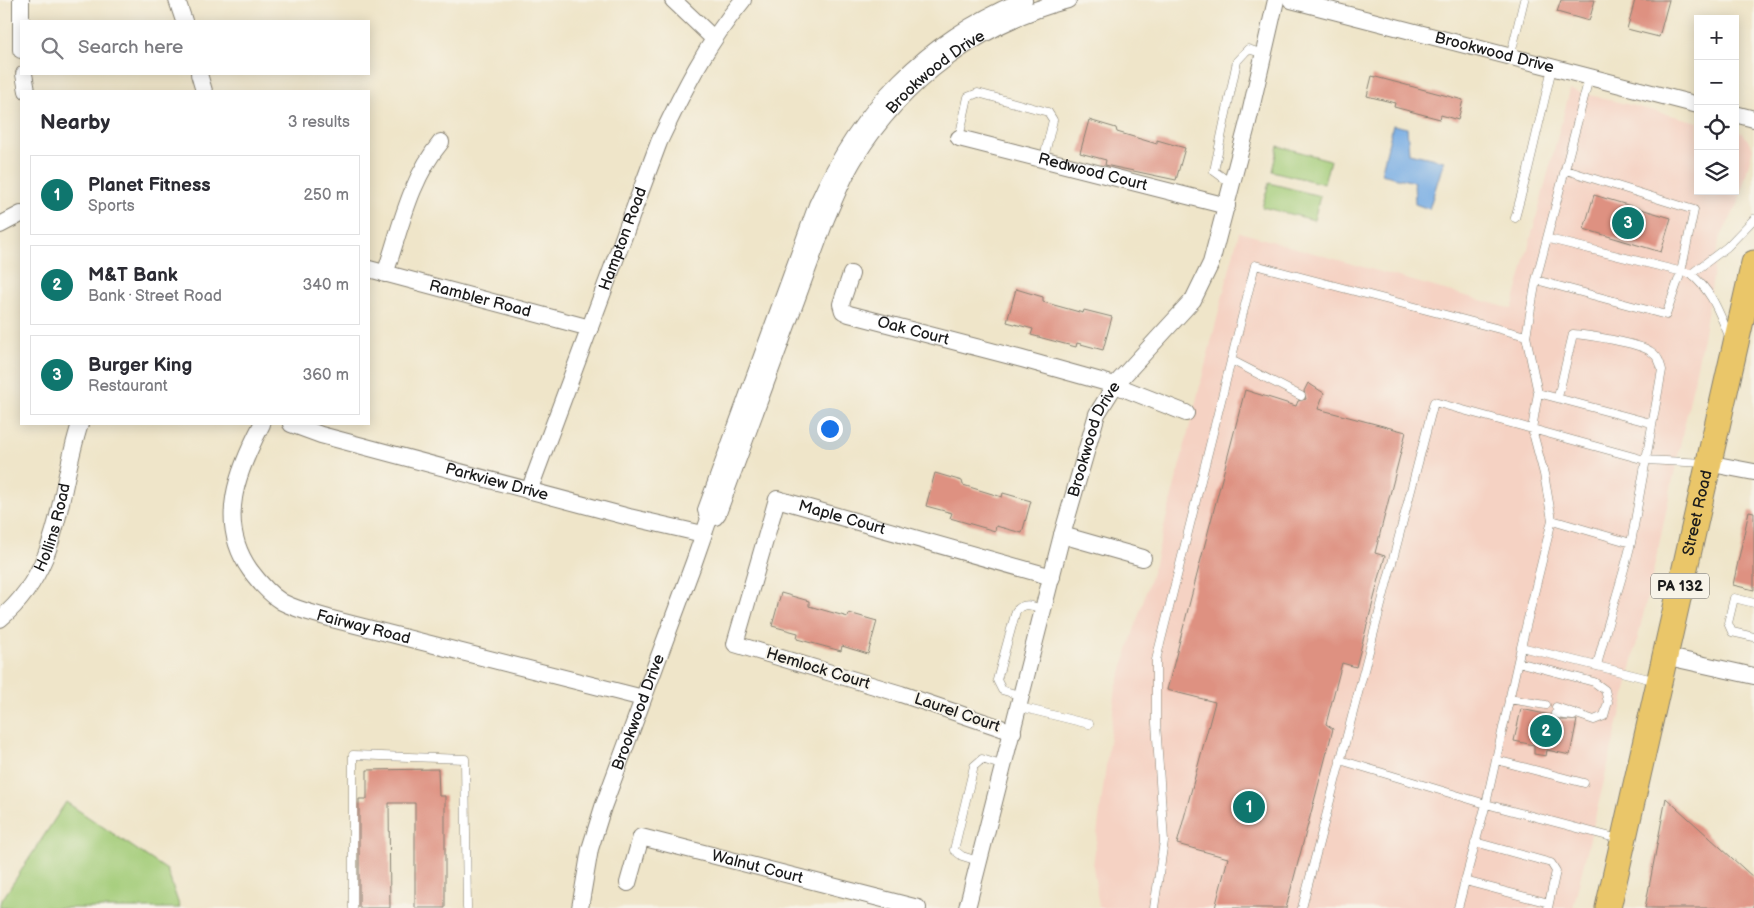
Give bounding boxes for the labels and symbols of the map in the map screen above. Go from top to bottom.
street label: Brookwood Drive [882,26,989,118]
street label: Brookwood Drive [1433,28,1556,77]
street label: Redwood Court [1036,149,1149,195]
street label: Hampton Road [595,185,651,293]
pin: 3 [1612,204,1644,242]
street label: Rambler Road [427,276,533,321]
street label: Oak Court [875,312,951,349]
street label: Brookwood Drive [1064,378,1125,499]
your location [817,416,843,442]
street label: Parkview Drive [443,459,551,505]
street label: Street Road [1679,468,1716,558]
street label: Hollins Road [30,481,74,575]
street label: Maple Court [796,496,888,539]
road number: PA 132 [1651,574,1709,598]
street label: Fairway Road [314,605,413,648]
street label: Hemlock Court [764,644,872,694]
street label: Brookwood Drive [608,651,669,773]
street label: Laurel Court [912,689,1003,737]
pin: 2 [1530,712,1562,750]
pin: 1 [1233,788,1265,826]
street label: Walnut Court [710,846,805,888]

